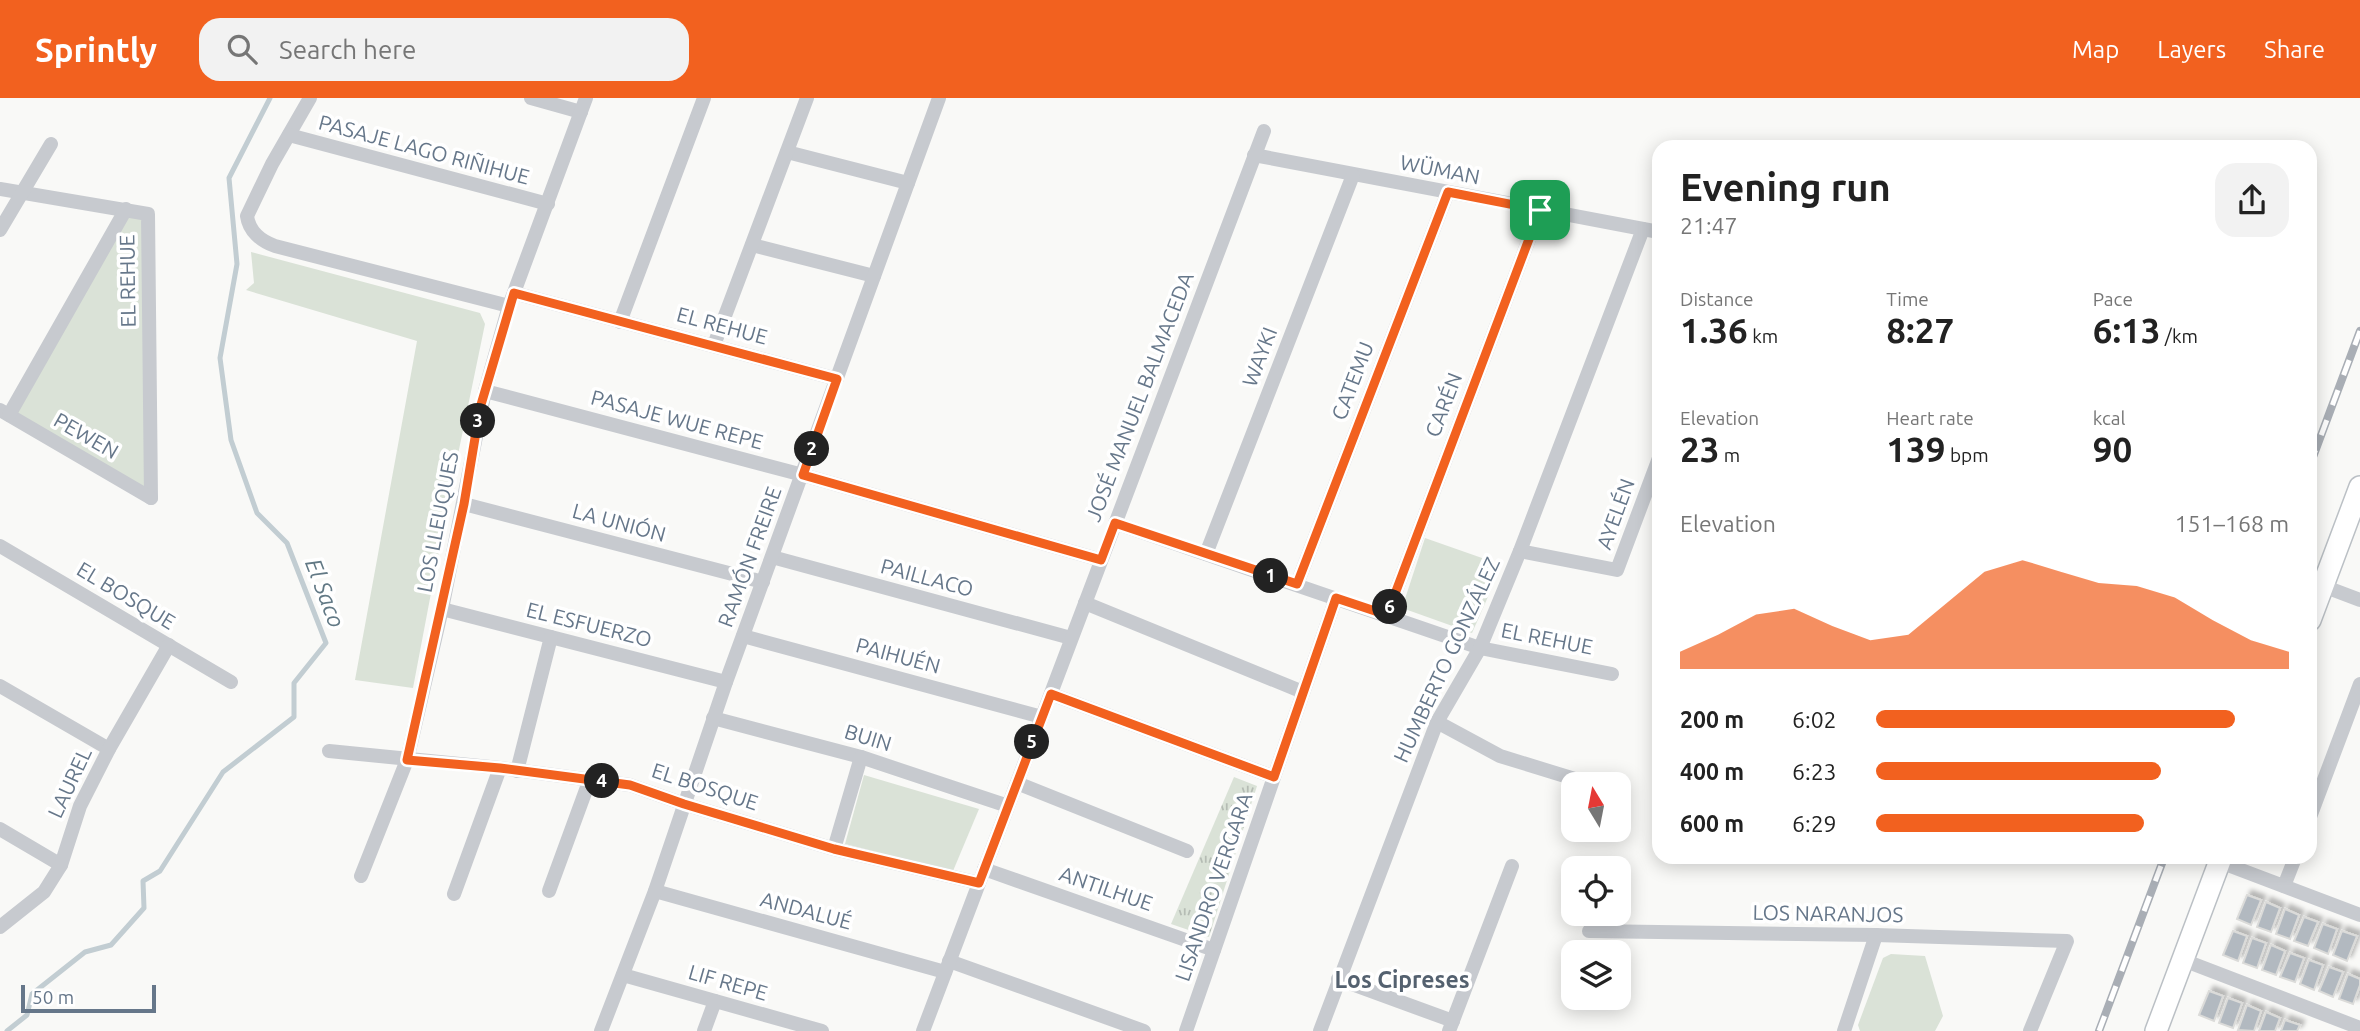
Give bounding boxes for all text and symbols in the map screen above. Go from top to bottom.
search box [199,18,689,81]
icon: search [223,30,261,68]
text: Sprintly [35,31,157,68]
text: Search here [279,35,416,64]
text: Map [2072,36,2119,63]
text: Layers [2157,36,2226,63]
text: Share [2264,36,2325,63]
street label: PASAJE LAGO RIÑIHUE [316,109,532,189]
street label: WÜMAN [1398,150,1482,188]
button: share [2215,163,2289,237]
text: Evening run [1680,166,1891,208]
pin [1510,180,1570,240]
icon: arrive [1521,191,1559,229]
text: 21:47 [1680,213,1738,238]
street label: EL REHUE [114,234,140,328]
street label: JOSÉ MANUEL BALMACEDA [1080,268,1198,525]
text: Distance [1680,288,1754,310]
text: Time [1886,288,1929,310]
text: Pace [2093,288,2133,310]
street label: EL REHUE [674,301,770,349]
text: 1.36 [1680,310,1748,350]
text: 8:27 [1886,310,1954,350]
text: 6:13 [2093,310,2161,350]
street label: WAYKI [1237,324,1281,390]
text: km [1748,325,1778,347]
text: /km [2161,325,2198,347]
street label: CATEMU [1326,338,1378,423]
street label: CARÉN [1420,369,1466,440]
street label: PASAJE WUE REPE [588,384,766,454]
pin: 3 [461,404,496,438]
street label: PEWEN [50,407,123,463]
text: Elevation [1680,407,1759,429]
text: Heart rate [1886,407,1974,429]
text: kcal [2093,407,2125,429]
text: 3 [472,409,483,431]
text: 23 [1680,429,1719,469]
text: 139 [1886,429,1946,469]
text: 90 [2093,429,2132,469]
pin: 2 [794,432,830,466]
text: 2 [806,437,817,459]
text: m [1719,444,1740,466]
text: bpm [1946,444,1989,466]
street label: LOS LLEUQUES [412,449,462,594]
street label: AYELÉN [1591,475,1639,552]
street label: RAMÓN FREIRE [712,483,786,630]
street label: LA UNIÓN [570,498,669,546]
text: Elevation [1680,511,1776,536]
text: 151–168 m [2175,511,2289,536]
street label: PAILLACO [878,553,976,601]
street label: HUMBERTO GONZÁLEZ [1388,553,1504,766]
water label: El Saco [301,555,350,631]
street label: EL BOSQUE [73,556,180,634]
pin: 1 [1254,559,1288,594]
text: 1 [1265,564,1276,586]
pin: 6 [1372,589,1408,624]
text: 6 [1384,595,1395,617]
street label: EL ESFUERZO [524,597,654,651]
street label: EL REHUE [1499,617,1595,659]
street label: PAIHUÉN [853,632,943,678]
text: 200 m [1680,707,1744,732]
text: 6:02 [1792,707,1837,732]
street label: BUIN [842,719,895,756]
pin: 5 [1014,724,1050,760]
text: 5 [1026,730,1037,752]
street label: LAUREL [42,743,96,822]
street label: EL BOSQUE [649,758,761,815]
text: 400 m [1680,759,1744,784]
text: 6:23 [1792,759,1837,784]
pin: 4 [584,764,620,798]
text: 4 [596,769,607,791]
north arrow [1561,772,1631,842]
map controls [1561,772,1631,1010]
street label: LISANDRO VERGARA [1170,789,1257,984]
text: 600 m [1680,811,1744,836]
text: 6:29 [1792,811,1837,836]
button: locate [1561,856,1631,926]
street label: ANTILHUE [1056,861,1156,915]
street label: ANDALUÉ [758,886,855,934]
street label: LOS NARANJOS [1752,900,1904,926]
button: layers [1561,940,1631,1010]
street label: LIF REPE [686,959,771,1005]
district label: Los Cipreses [1334,967,1470,992]
scale bar [21,982,156,1014]
text: 50 m [32,986,74,1008]

